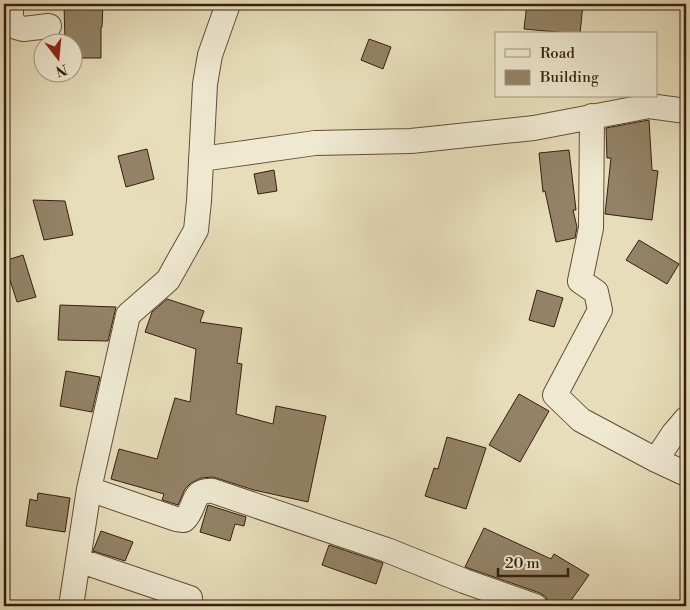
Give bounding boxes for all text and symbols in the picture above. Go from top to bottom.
north arrow [32,32,82,82]
legend [495,32,658,98]
text: Road [540,44,575,63]
text: N [54,59,69,80]
text: Building [539,68,599,87]
scale bar [498,545,568,577]
text: 20 m [505,554,540,573]

